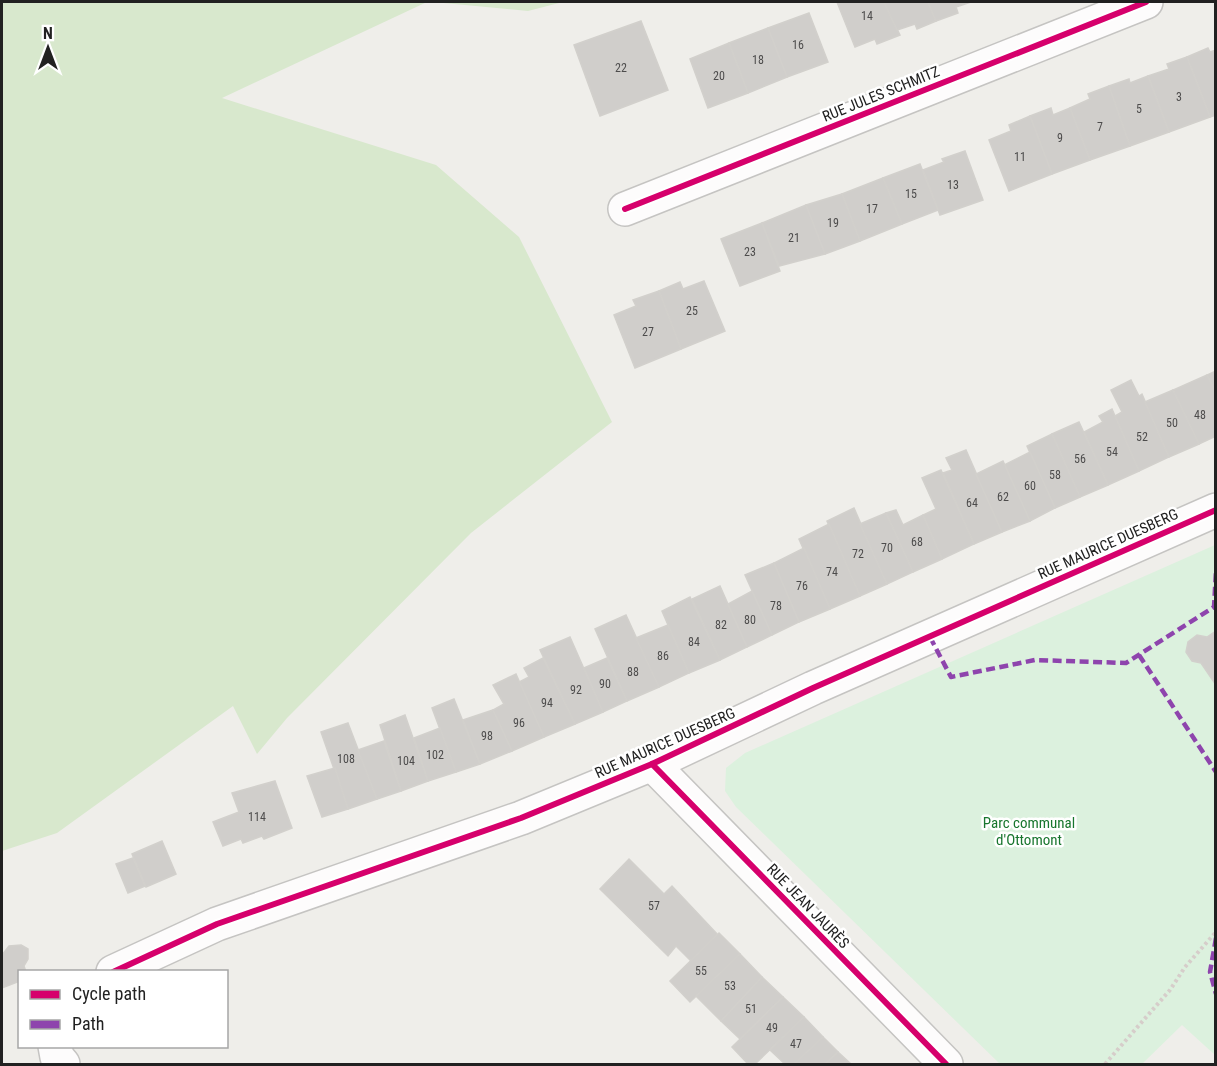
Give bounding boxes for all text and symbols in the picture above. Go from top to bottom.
house number: 14 [861,9,873,23]
north arrow [18,18,78,78]
text: N [43,24,53,43]
house number: 16 [792,38,804,52]
house number: 18 [752,53,764,67]
house number: 22 [615,61,627,75]
street label: RUE JULES SCHMITZ [820,62,942,126]
house number: 20 [713,69,725,83]
house number: 3 [1176,90,1182,104]
house number: 5 [1136,102,1142,116]
house number: 7 [1097,120,1103,134]
house number: 9 [1057,131,1063,145]
house number: 11 [1014,150,1026,164]
house number: 13 [947,178,959,192]
house number: 15 [905,187,917,201]
house number: 17 [866,202,878,216]
house number: 19 [827,216,839,230]
house number: 21 [788,231,800,245]
house number: 23 [744,245,756,259]
house number: 25 [686,304,698,318]
house number: 27 [642,325,654,339]
house number: 48 [1194,408,1206,422]
house number: 50 [1166,416,1178,430]
house number: 52 [1136,430,1148,444]
house number: 54 [1106,445,1118,459]
house number: 56 [1074,452,1086,466]
house number: 58 [1049,468,1061,482]
house number: 60 [1024,479,1036,493]
house number: 62 [997,490,1009,504]
house number: 64 [966,496,978,510]
street label: RUE MAURICE DUESBERG [1035,505,1181,583]
house number: 68 [911,535,923,549]
house number: 70 [881,541,893,555]
house number: 72 [852,547,864,561]
house number: 74 [826,565,838,579]
house number: 76 [796,579,808,593]
house number: 78 [770,599,782,613]
house number: 80 [744,613,756,627]
house number: 82 [715,618,727,632]
house number: 84 [688,635,700,649]
house number: 86 [657,649,669,663]
house number: 88 [627,665,639,679]
house number: 90 [599,677,611,691]
house number: 92 [570,683,582,697]
house number: 94 [541,696,553,710]
street label: RUE MAURICE DUESBERG [592,704,738,782]
house number: 96 [513,716,525,730]
house number: 98 [481,729,493,743]
house number: 102 [426,748,444,762]
house number: 108 [337,752,355,766]
house number: 104 [397,754,415,768]
house number: 114 [248,810,266,824]
park label: Parc communal d'Ottomont [983,814,1075,849]
street label: RUE JEAN JAURÈS [763,860,853,952]
house number: 57 [648,899,660,913]
house number: 55 [695,964,707,978]
legend [18,970,228,1048]
house number: 53 [724,979,736,993]
text: Cycle path [72,983,146,1004]
house number: 51 [745,1002,757,1016]
text: Path [72,1013,105,1034]
house number: 49 [766,1021,778,1035]
house number: 47 [790,1037,802,1051]

